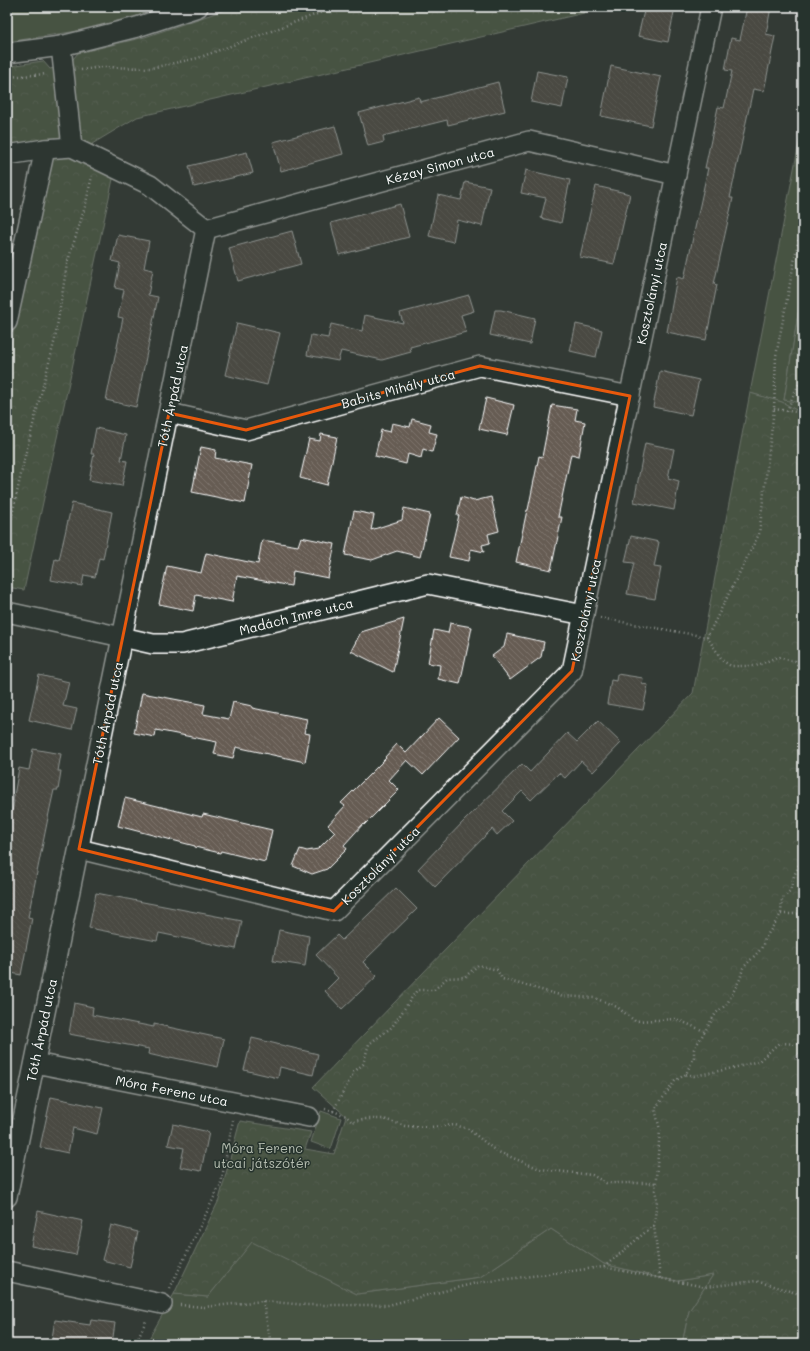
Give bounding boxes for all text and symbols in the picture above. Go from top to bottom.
street label: Kézay Simon utca [384,142,496,188]
street label: Kosztolányi utca [632,240,670,346]
street label: Tóth Árpád utca [153,343,191,449]
street label: Babits Mihály utca [339,365,457,411]
street label: Kosztolányi utca [566,557,604,663]
street label: Madách Imre utca [237,594,355,638]
street label: Tóth Árpád utca [88,660,126,766]
street label: Kosztolányi utca [337,822,423,908]
street label: Tóth Árpád utca [22,977,60,1083]
street label: Móra Ferenc utca [114,1071,230,1109]
park label: Móra Ferenc utcai játszótér [214,1139,310,1171]

